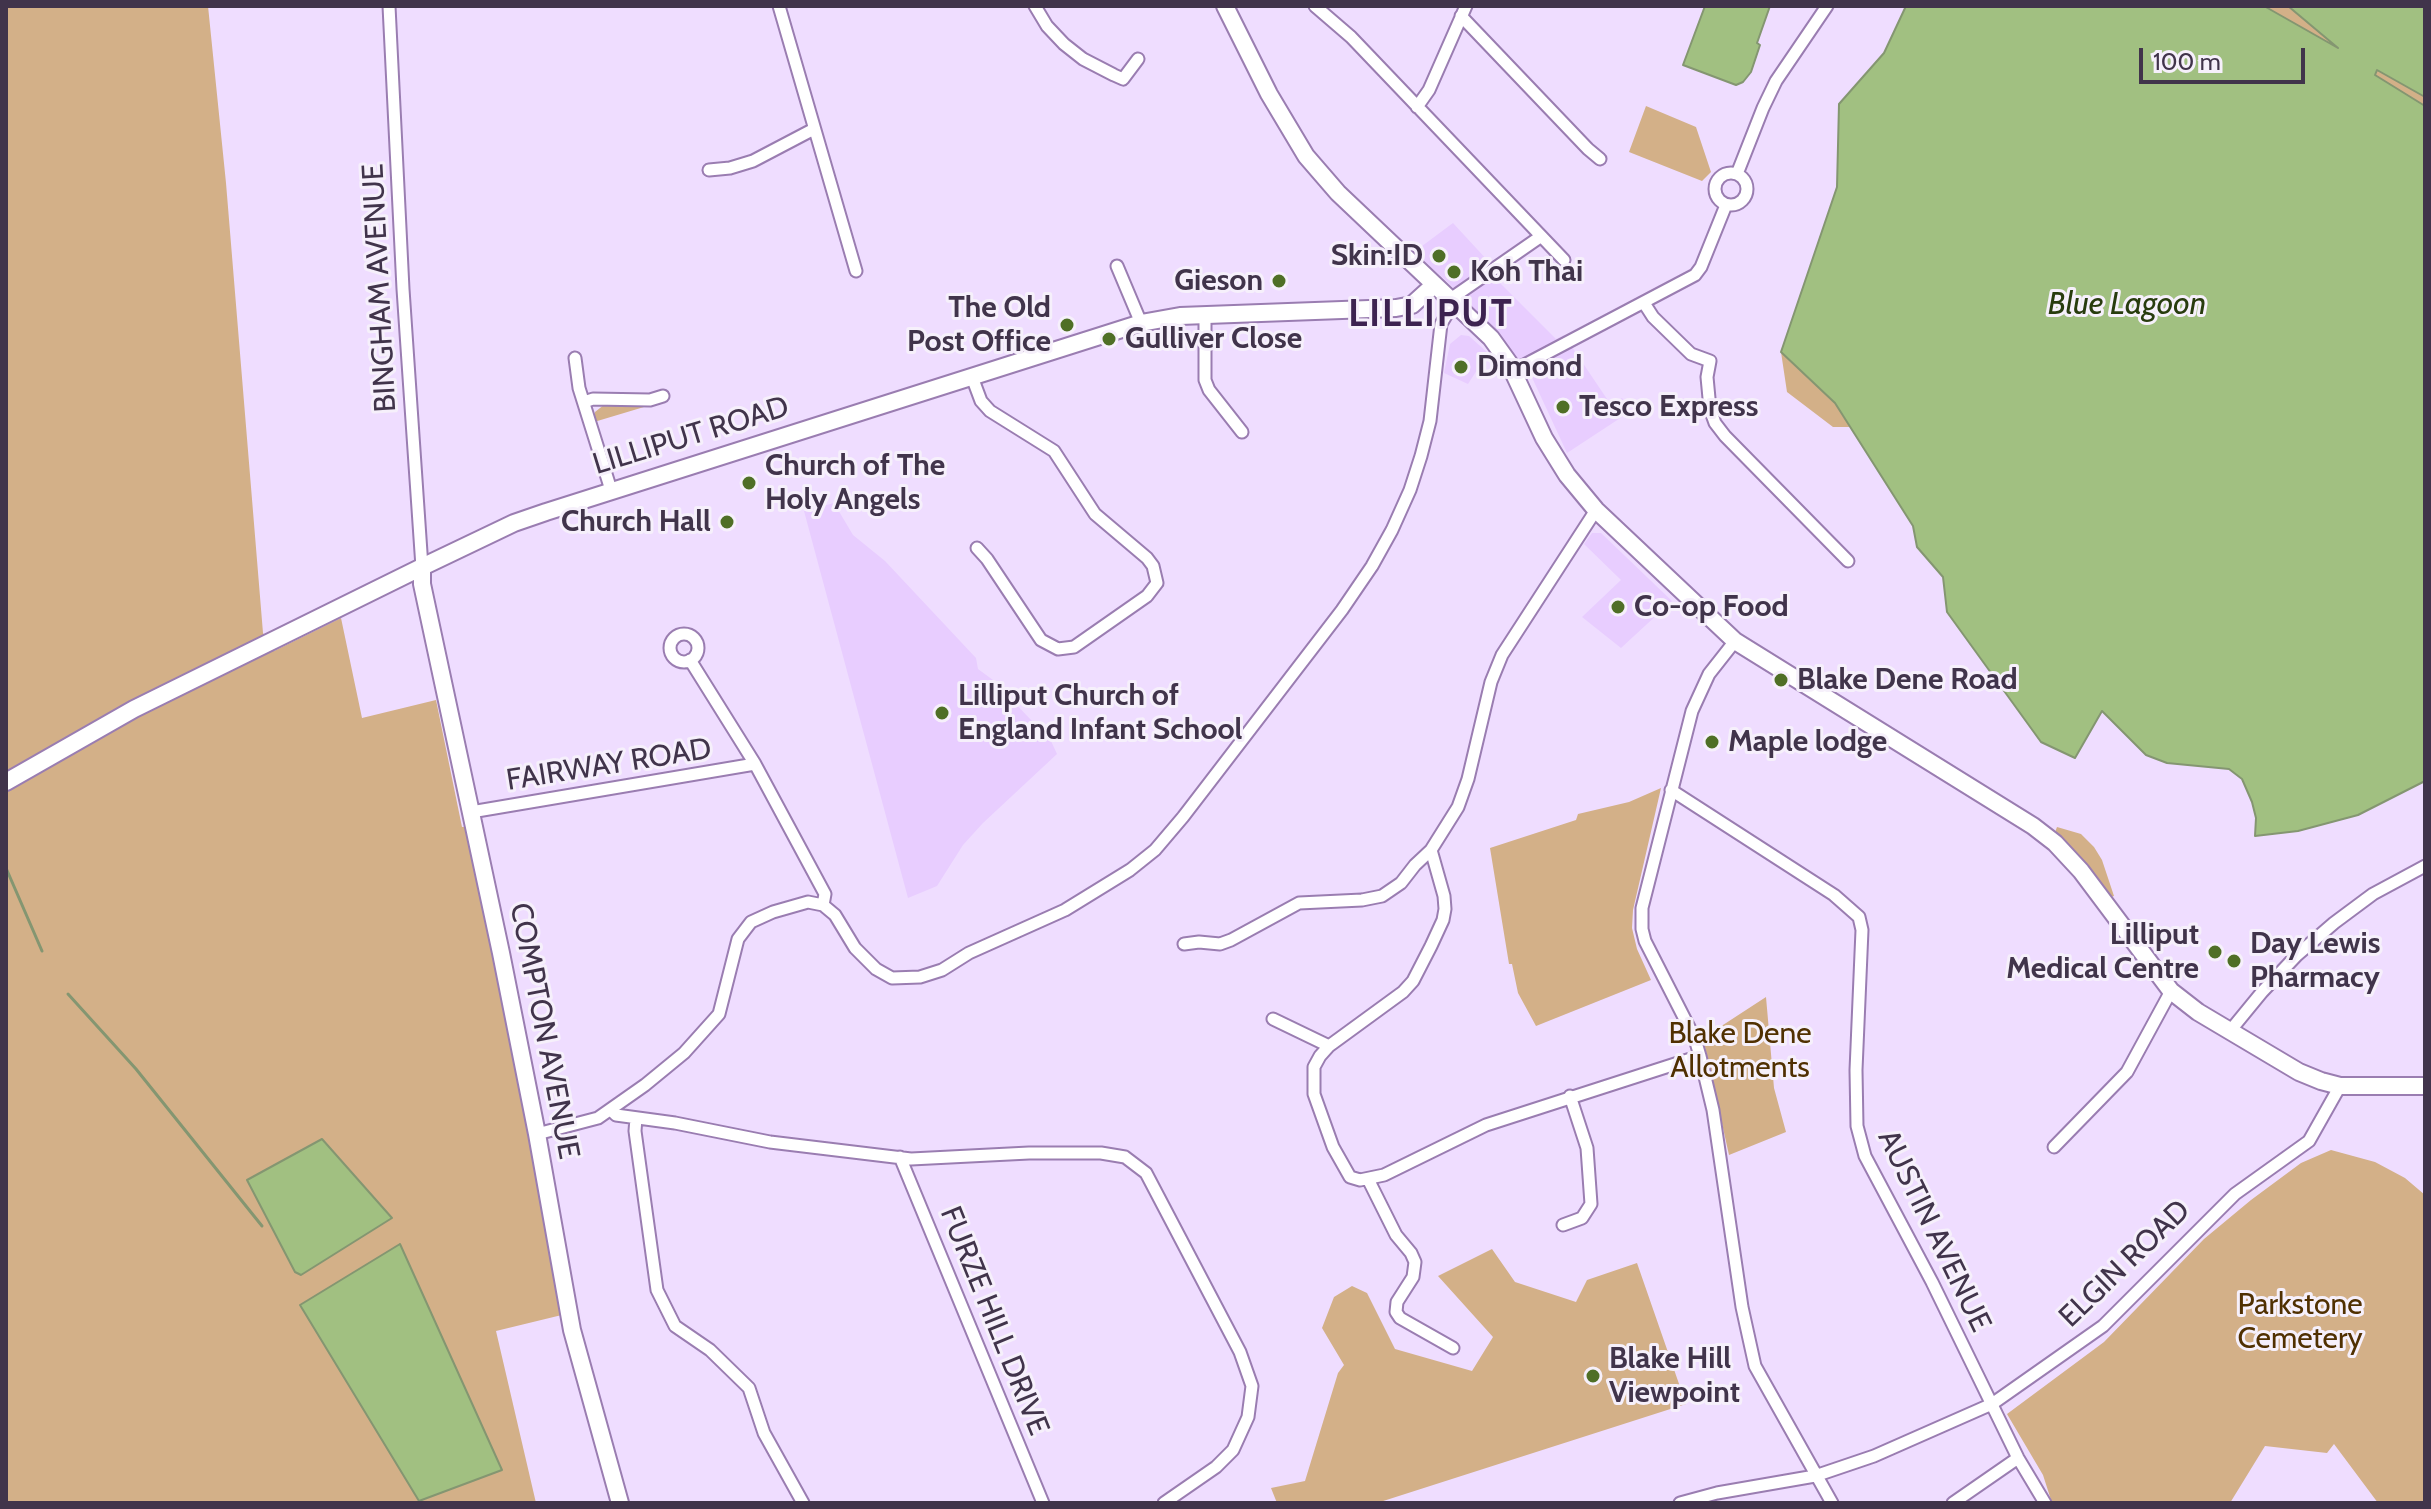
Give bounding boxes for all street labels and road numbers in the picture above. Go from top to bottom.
street label: BINGHAM AVENUE [356,163,404,413]
street label: LILLIPUT ROAD [589,389,793,483]
street label: FAIRWAY ROAD [504,731,714,799]
street label: COMPTON AVENUE [502,900,586,1162]
street label: AUSTIN AVENUE [1870,1124,1998,1338]
street label: ELGIN ROAD [2052,1193,2198,1335]
street label: FURZE HILL DRIVE [932,1201,1056,1441]

